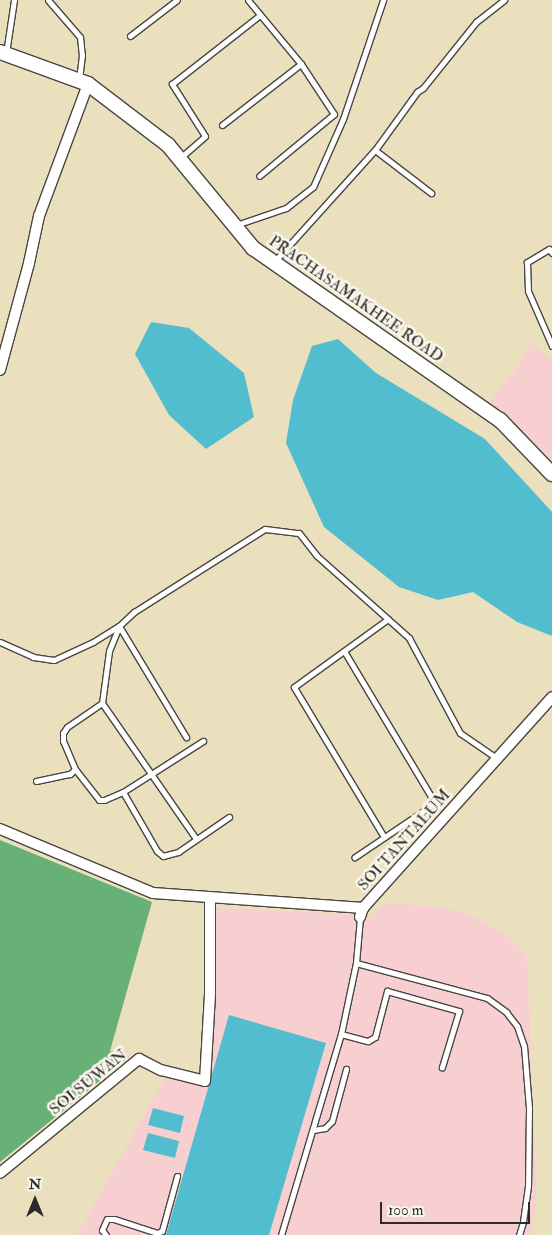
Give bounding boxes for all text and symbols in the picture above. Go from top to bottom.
street label: PRACHASAMAKHEE ROAD [265,231,447,367]
street label: SOI TANTALUM [354,785,454,895]
street label: SOI SUWAN [46,1045,130,1119]
north arrow [10,1175,60,1225]
text: N [29,1176,41,1193]
scale bar [382,1192,532,1224]
text: 100 m [388,1201,423,1220]

